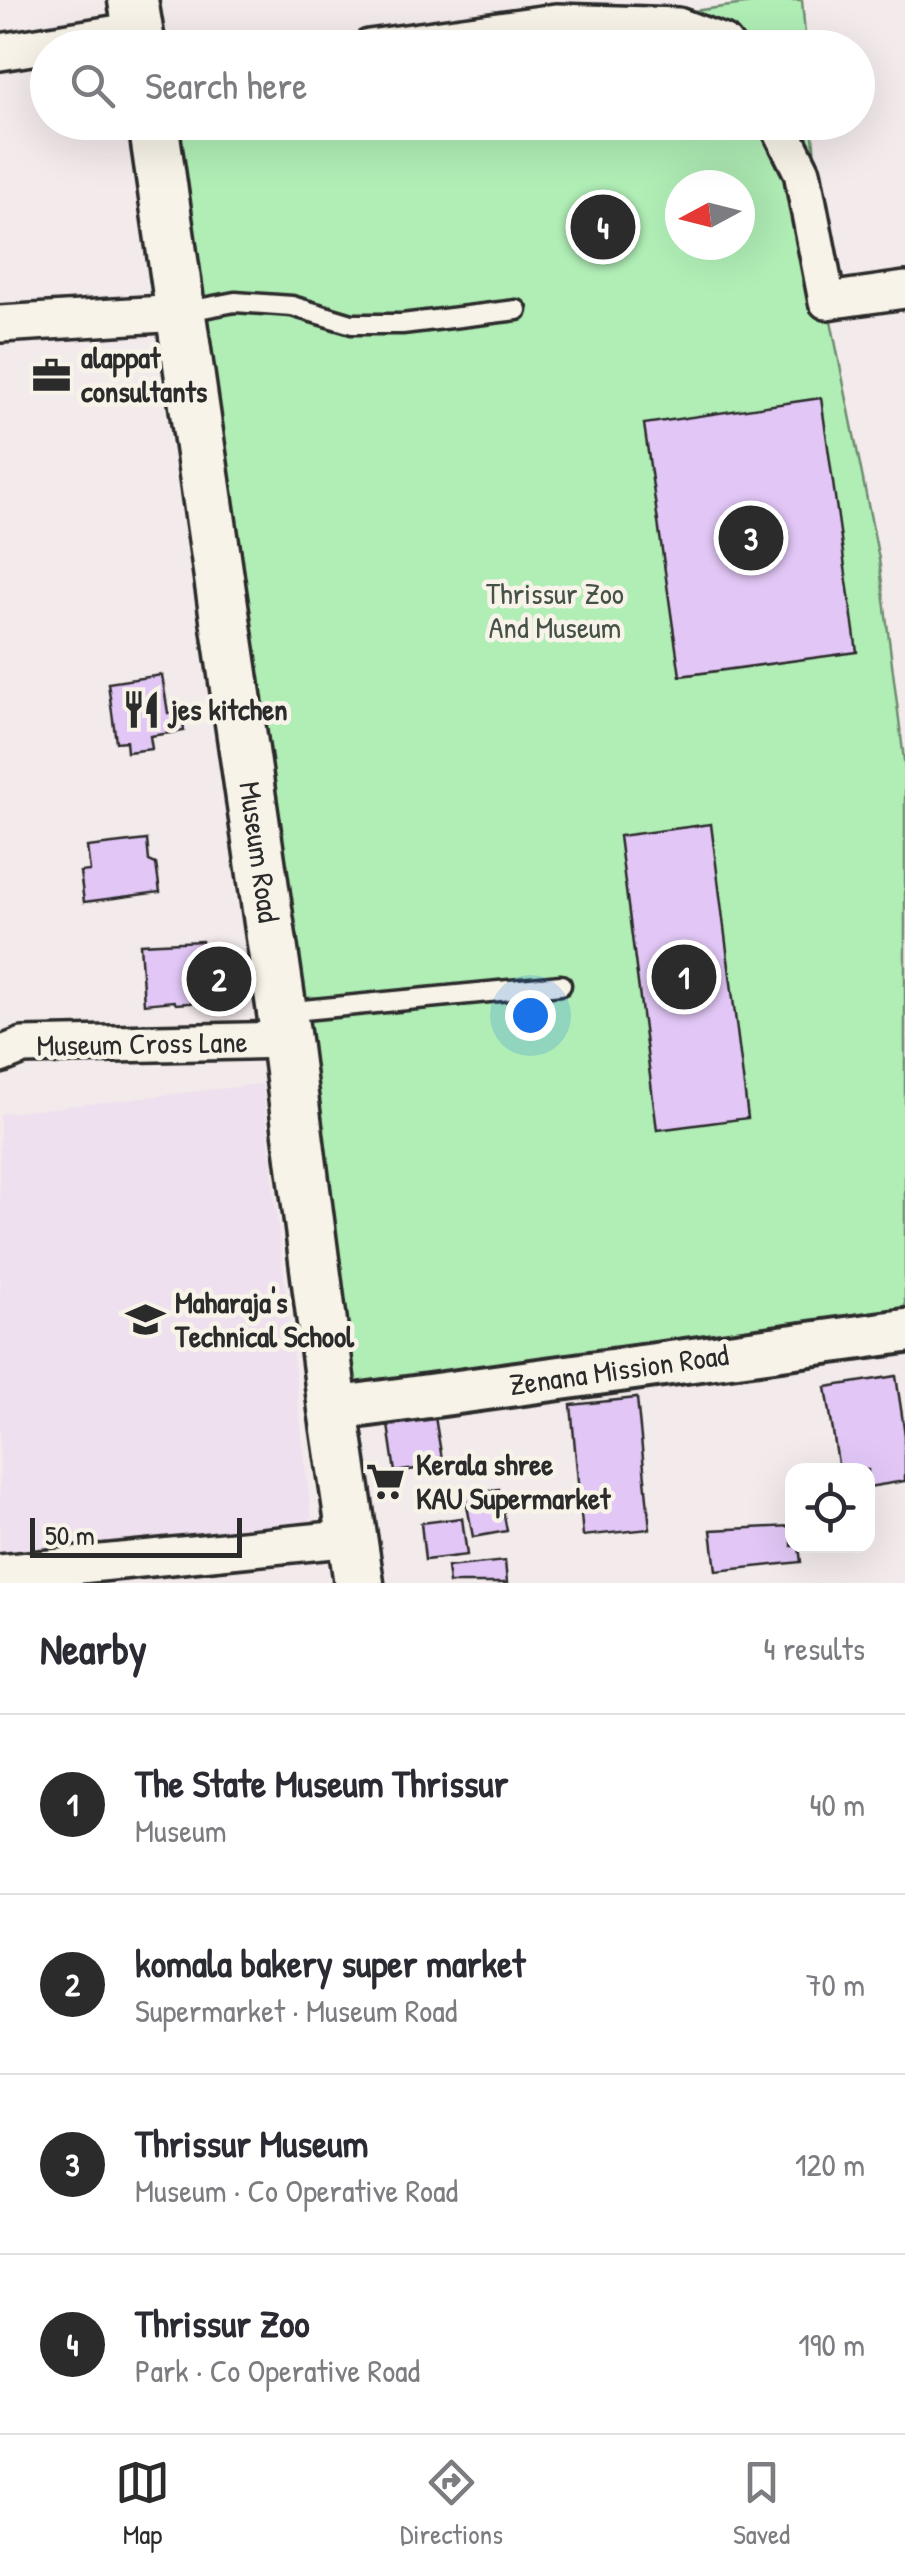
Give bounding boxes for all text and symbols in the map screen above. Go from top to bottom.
search box [30,30,875,140]
icon: search [65,58,120,113]
text: Search here [145,59,307,111]
north arrow [665,170,755,260]
pin: 4 [570,190,636,264]
place label: alappat consultants [81,337,208,411]
office icon: alappat consultants [30,354,72,396]
pin: 3 [718,500,784,576]
park label: Thrissur Zoo And Museum [486,573,624,647]
restaurant icon: jes kitchen [120,689,162,731]
place label: jes kitchen [167,689,288,729]
street label: Museum Road [230,779,290,925]
pin: 1 [652,940,716,1014]
pin: 2 [186,942,252,1016]
your location [505,990,556,1041]
street label: Museum Cross Lane [36,1021,248,1065]
place label: Maharaja's Technical School [174,1282,355,1356]
school or university icon: Maharaja's Technical School [124,1299,166,1341]
street label: Zenana Mission Road [507,1334,731,1404]
place label: Kerala shree KAU Supermarket [416,1444,612,1519]
supermarket icon: Kerala shree KAU Supermarket [365,1461,407,1503]
map controls [785,1463,875,1553]
button: locate [785,1463,875,1553]
scale bar [30,1513,242,1558]
text: 50 m [45,1516,95,1554]
text: Nearby [40,1620,147,1677]
text: 4 results [764,1627,865,1670]
text: The State Museum Thrissur [135,1757,508,1809]
text: 1 [67,1783,78,1826]
text: 40 m [810,1783,865,1826]
text: Museum [135,1809,226,1852]
text: komala bakery super market [135,1937,525,1989]
text: 2 [65,1963,80,2006]
text: 70 m [806,1963,865,2006]
text: Supermarket · Museum Road [135,1989,457,2032]
text: Thrissur Museum [135,2117,368,2169]
text: 3 [65,2143,80,2186]
text: 120 m [795,2143,865,2186]
text: Museum · Co Operative Road [135,2169,458,2212]
text: Thrissur Zoo [135,2297,310,2349]
text: 4 [66,2323,79,2366]
text: 190 m [798,2323,865,2366]
text: Park · Co Operative Road [135,2349,420,2392]
tab: Map [115,2455,170,2553]
tab: Directions [400,2455,503,2553]
tab: Saved [733,2455,790,2553]

